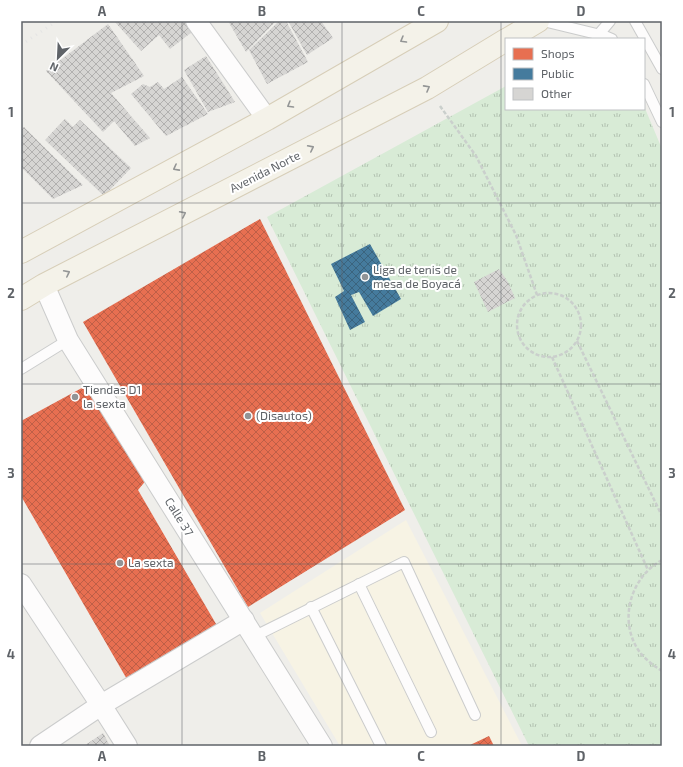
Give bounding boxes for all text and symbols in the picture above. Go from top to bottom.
text: A [98,3,107,19]
text: B [258,3,266,19]
text: C [417,3,425,19]
text: D [577,3,586,19]
one-way arrow [400,36,407,43]
north arrow [38,38,78,78]
legend [505,38,645,110]
text: Shops [541,46,575,60]
text: N [47,60,60,75]
text: Public [541,66,574,80]
one-way arrow [422,86,430,93]
text: Other [541,86,572,100]
one-way arrow [287,101,294,108]
text: 1 [8,104,14,120]
text: 1 [669,104,675,120]
one-way arrow [307,145,314,153]
street label: Avenida Norte [227,147,302,195]
one-way arrow [173,163,180,170]
one-way arrow [179,211,186,218]
place label: Liga de tenis de mesa de Boyacá [373,262,461,290]
one-way arrow [63,270,71,278]
marker: Liga de tenis de mesa de Boyacá [360,272,370,282]
text: 2 [7,285,15,301]
text: 2 [668,285,676,301]
place label: Tiendas D1 la sexta [83,382,141,410]
marker: Tiendas D1 la sexta [70,392,80,402]
place label: (Disautos) [256,408,312,422]
marker: (Disautos) [243,411,253,421]
text: 3 [7,465,15,481]
text: 3 [668,465,676,481]
street label: Calle 37 [163,495,197,538]
place label: La sexta [128,555,173,569]
marker: La sexta [115,558,125,568]
text: 4 [7,646,15,662]
text: 4 [668,646,676,662]
text: A [98,748,107,764]
text: B [258,748,266,764]
text: C [417,748,425,764]
text: D [577,748,586,764]

